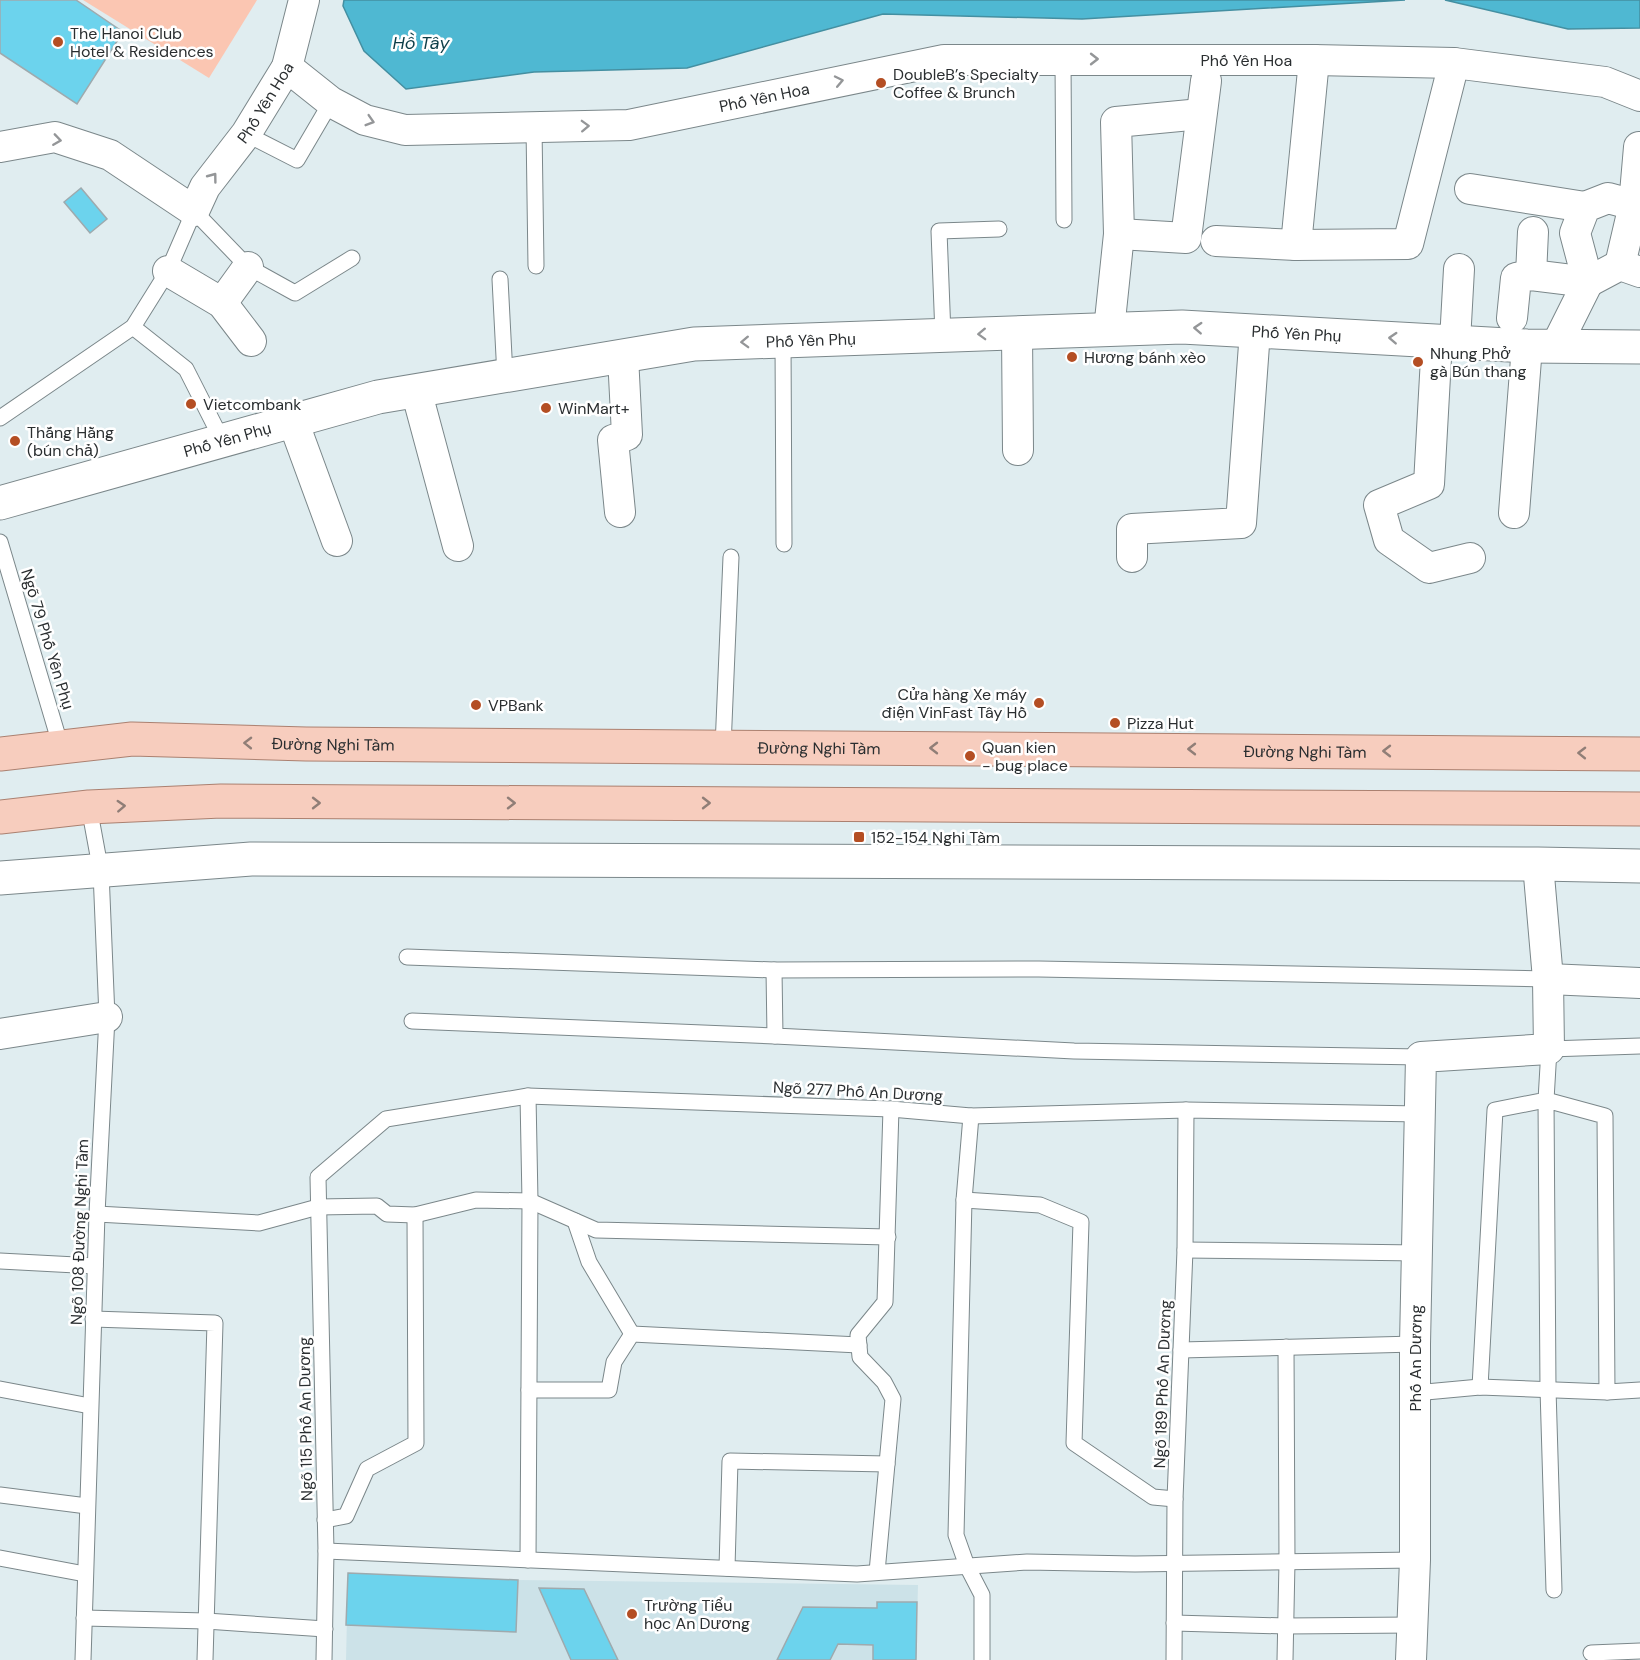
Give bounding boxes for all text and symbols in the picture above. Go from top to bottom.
place label: The Hanoi Club Hotel & Residences [70,23,214,62]
water label: Hồ Tây [393,31,450,55]
marker: The Hanoi Club Hotel & Residences [51,35,65,49]
street label: Phố Yên Hoa [1200,50,1292,71]
one-way arrow [1090,53,1099,65]
street label: Phố Yên Hoa [233,58,299,148]
place label: DoubleB’s Specialty Coffee & Brunch [893,64,1039,103]
one-way arrow [833,76,843,89]
marker: DoubleB’s Specialty Coffee & Brunch [874,76,888,90]
street label: Phố Yên Hoa [717,78,811,117]
one-way arrow [364,114,375,126]
one-way arrow [581,119,590,132]
one-way arrow [53,133,62,146]
one-way arrow [206,173,217,184]
one-way arrow [1194,321,1203,334]
street label: Phố Yên Phụ [1251,321,1342,347]
street label: Phố Yên Phụ [766,328,856,352]
one-way arrow [978,328,987,340]
one-way arrow [1388,331,1397,344]
one-way arrow [741,336,750,349]
place label: Nhung Phở gà Bún thang [1430,343,1527,382]
place label: Hương bánh xèo [1084,347,1206,368]
marker: Hương bánh xèo [1065,350,1079,364]
marker: Nhung Phở gà Bún thang [1411,355,1425,369]
place label: Vietcombank [203,394,301,415]
marker: Vietcombank [184,397,198,411]
place label: WinMart+ [558,398,630,419]
marker: WinMart+ [539,401,553,415]
street label: Phố Yên Phụ [181,417,274,462]
place label: Thắng Hằng (bún chả) [27,422,114,461]
marker: Thắng Hằng (bún chả) [8,434,22,448]
street label: Ngõ 79 Phố Yên Phụ [16,566,79,712]
place label: Cửa hàng Xe máy điện VinFast Tây Hồ [882,684,1027,723]
place label: VPBank [488,695,544,716]
marker: Cửa hàng Xe máy điện VinFast Tây Hồ [1032,696,1046,710]
marker: VPBank [469,698,483,712]
place label: Pizza Hut [1127,713,1194,734]
marker: Pizza Hut [1108,716,1122,730]
street label: Đường Nghi Tàm [271,733,395,756]
one-way arrow [243,737,252,749]
street label: Đường Nghi Tàm [757,737,881,759]
place label: Quan kien - bug place [982,737,1068,776]
street label: Đường Nghi Tàm [1243,741,1367,763]
one-way arrow [929,742,938,754]
one-way arrow [1187,743,1196,755]
one-way arrow [1382,745,1391,757]
one-way arrow [1577,747,1586,759]
marker: Quan kien - bug place [963,749,977,763]
one-way arrow [311,797,320,809]
one-way arrow [506,797,515,809]
one-way arrow [701,797,710,809]
one-way arrow [116,799,125,812]
place label: 152-154 Nghi Tàm [871,827,1000,848]
marker: 152-154 Nghi Tàm [852,830,866,844]
street label: Ngõ 277 Phố An Dương [772,1077,944,1106]
street label: Ngõ 108 Đường Nghi Tàm [66,1139,93,1325]
street label: Ngõ 189 Phố An Dương [1149,1299,1176,1469]
street label: Phố An Dương [1405,1304,1427,1411]
street label: Ngõ 115 Phố An Dương [294,1337,317,1501]
place label: Trường Tiểu học An Dương [644,1595,750,1634]
marker: Trường Tiểu học An Dương [625,1607,639,1621]

